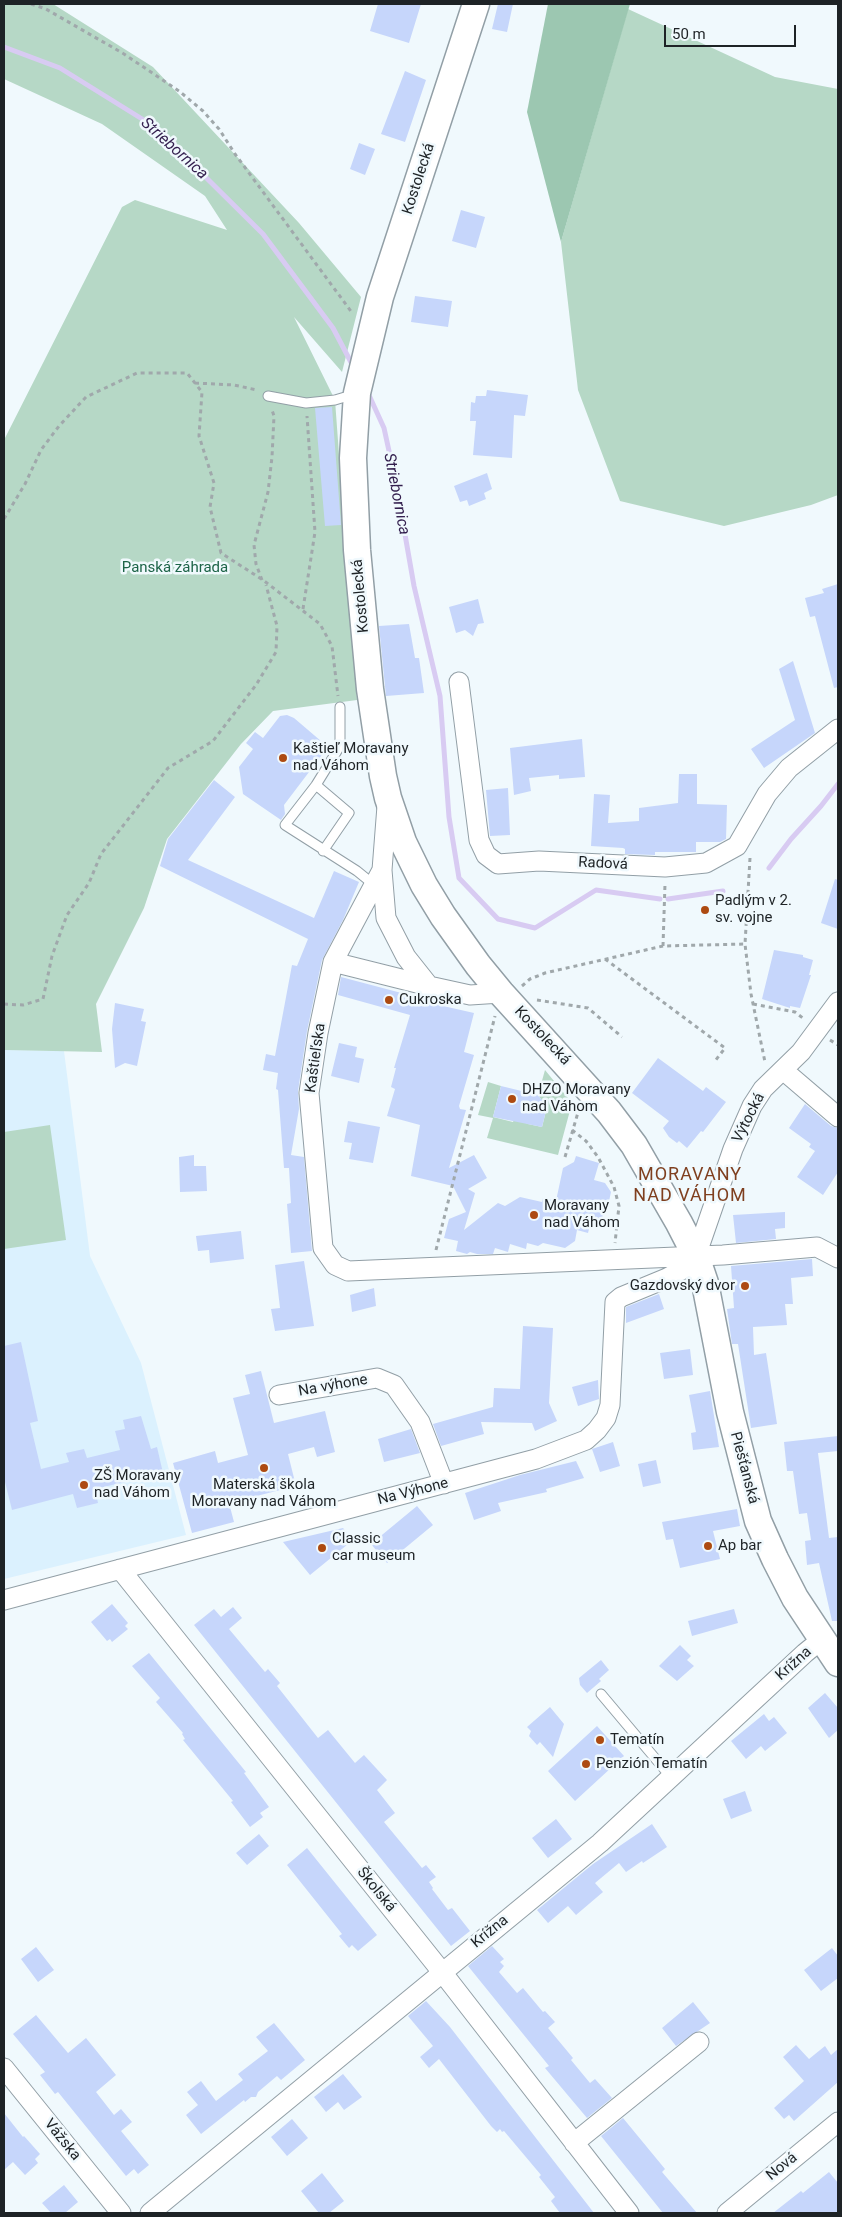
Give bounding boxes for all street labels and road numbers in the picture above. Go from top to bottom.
street label: Kostolecká [399,141,439,217]
street label: Kostolecká [349,558,373,634]
street label: Radová [578,854,628,874]
street label: Kostolecká [510,1003,574,1069]
street label: Kaštieľska [302,1022,330,1094]
street label: Výtocká [729,1090,769,1146]
street label: Na výhone [297,1371,369,1401]
street label: Piešťanská [726,1430,762,1506]
street label: Na Výhone [376,1475,450,1509]
street label: Krížna [772,1643,816,1685]
street label: Školská [353,1864,399,1916]
street label: Krížna [468,1912,512,1952]
street label: Vážska [40,2116,84,2164]
street label: Nová [763,2149,801,2185]

